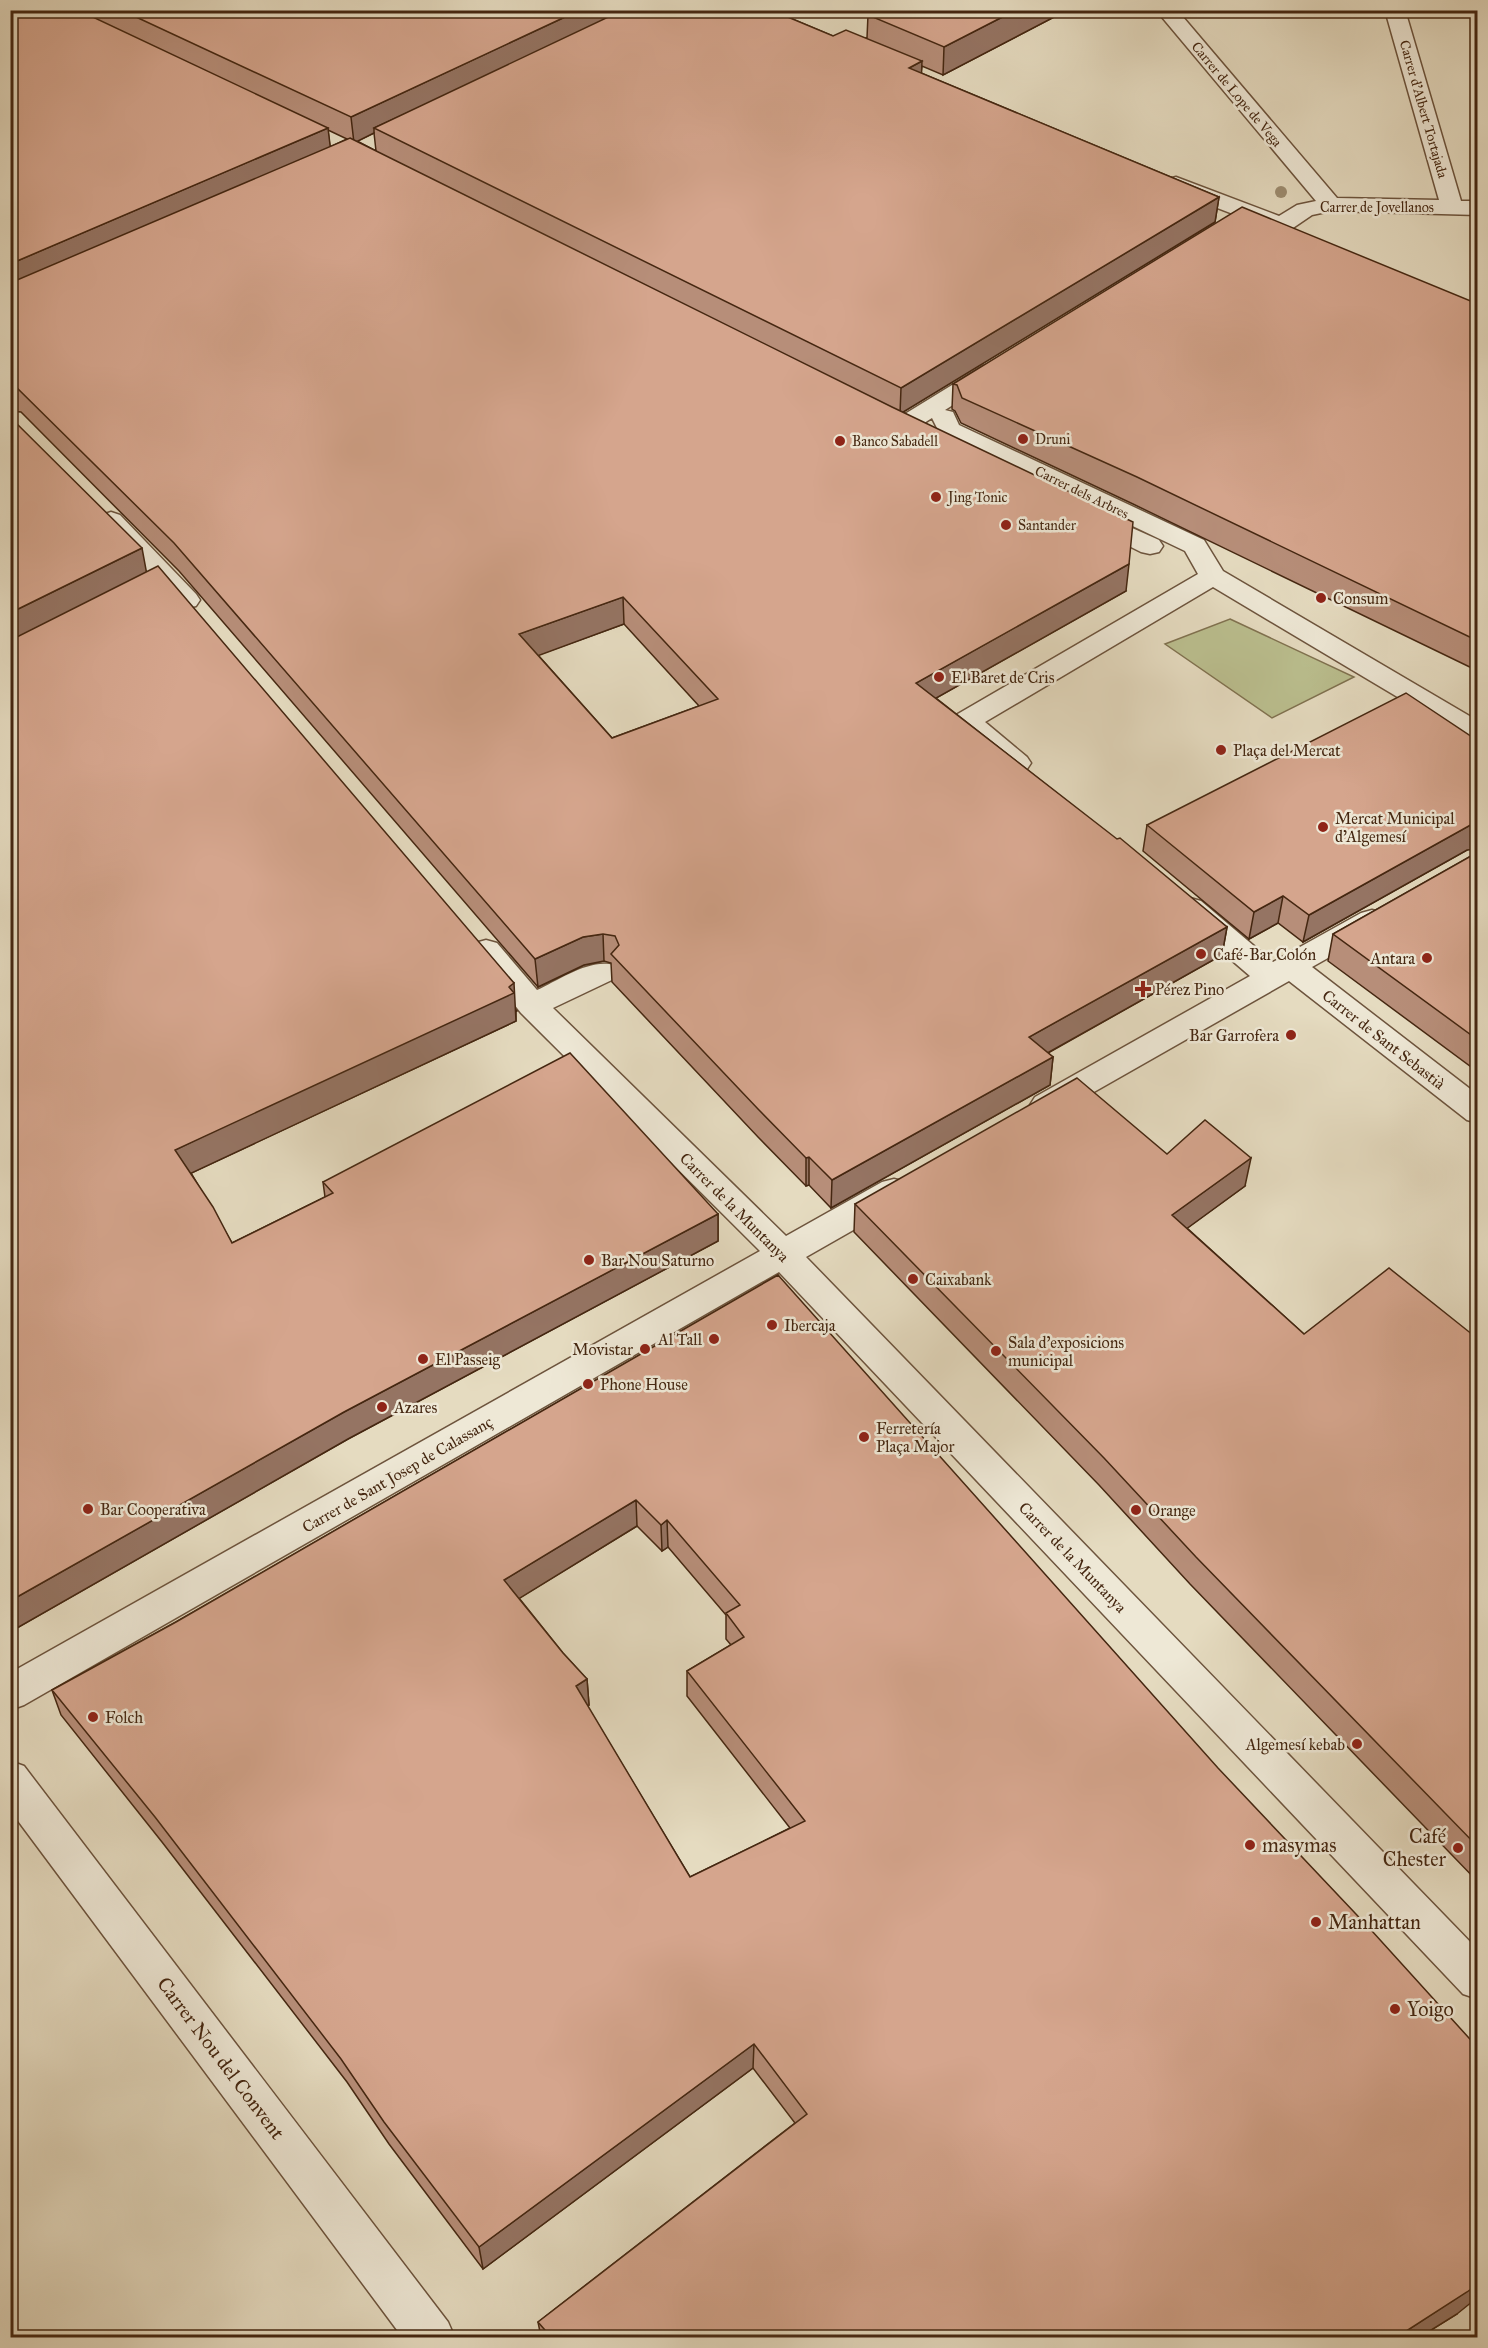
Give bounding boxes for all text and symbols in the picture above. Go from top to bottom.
street label: Carrer de Lope de Vega [1188,38,1286,150]
street label: Carrer d'Albert Tortajada [1396,38,1451,180]
street label: Carrer de Jovellanos [1320,199,1434,217]
place label: Druni [1035,431,1070,448]
marker: Druni [1016,432,1030,446]
place label: Banco Sabadell [852,433,938,450]
marker: Banco Sabadell [833,434,847,448]
street label: Carrer dels Arbres [1032,462,1131,522]
place label: Jing Tonic [946,489,1008,507]
marker: Jing Tonic [929,490,943,504]
place label: Santander [1018,517,1077,534]
marker: Santander [999,518,1013,532]
place label: Consum [1333,589,1389,608]
marker: Consum [1314,591,1328,605]
place label: El Baret de Cris [951,668,1055,687]
marker: El Baret de Cris [932,670,946,684]
place label: Plaça del Mercat [1233,741,1341,760]
marker: Plaça del Mercat [1214,743,1228,757]
place label: Mercat Municipal d'Algemesí [1335,809,1455,847]
marker: Mercat Municipal d'Algemesí [1316,820,1330,834]
place label: Café-Bar Colón [1213,945,1316,964]
marker: Café-Bar Colón [1194,947,1208,961]
place label: Antara [1369,949,1415,968]
marker: Antara [1420,951,1434,965]
place label: Pérez Pino [1155,980,1224,999]
marker: Pérez Pino [1136,982,1150,996]
street label: Carrer de Sant Sebastià [1319,986,1449,1093]
place label: Bar Garrofera [1189,1026,1279,1045]
marker: Bar Garrofera [1284,1028,1298,1042]
street label: Carrer de la Muntanya [676,1149,793,1266]
place label: Bar Nou Saturno [601,1251,714,1270]
marker: Bar Nou Saturno [582,1253,596,1267]
place label: Caixabank [925,1270,992,1289]
marker: Caixabank [906,1272,920,1286]
place label: Ibercaja [784,1316,836,1335]
marker: Ibercaja [765,1318,779,1332]
place label: Al Tall [657,1330,703,1349]
marker: Al Tall [707,1332,721,1346]
place label: Sala d'exposicions municipal [1008,1333,1124,1370]
place label: Movistar [572,1340,633,1359]
marker: Movistar [638,1342,652,1356]
marker: Sala d'exposicions municipal [989,1344,1003,1358]
place label: El Passeig [435,1350,501,1370]
marker: El Passeig [416,1352,430,1366]
place label: Phone House [600,1375,688,1394]
marker: Phone House [581,1377,595,1391]
place label: Azares [393,1398,437,1417]
marker: Azares [375,1400,389,1414]
street label: Carrer de Sant Josep de Calassanç [299,1412,496,1538]
place label: Ferretería Plaça Major [876,1419,954,1456]
marker: Ferretería Plaça Major [857,1430,871,1444]
street label: Carrer de la Muntanya [1015,1498,1131,1617]
place label: Bar Cooperativa [100,1500,206,1519]
place label: Orange [1148,1501,1196,1521]
marker: Bar Cooperativa [81,1502,95,1516]
marker: Orange [1129,1503,1143,1517]
place label: Folch [105,1708,143,1727]
marker: Folch [86,1710,100,1724]
place label: Algemesí kebab [1245,1735,1345,1755]
marker: Algemesí kebab [1350,1737,1364,1751]
place label: Café Chester [1383,1824,1447,1871]
place label: masymas [1262,1833,1336,1857]
marker: masymas [1243,1838,1257,1852]
marker: Café Chester [1451,1841,1465,1855]
place label: Manhattan [1328,1910,1421,1934]
marker: Manhattan [1309,1915,1323,1929]
street label: Carrer Nou del Convent [152,1972,290,2144]
place label: Yoigo [1407,1997,1454,2022]
marker: Yoigo [1388,2002,1402,2016]

